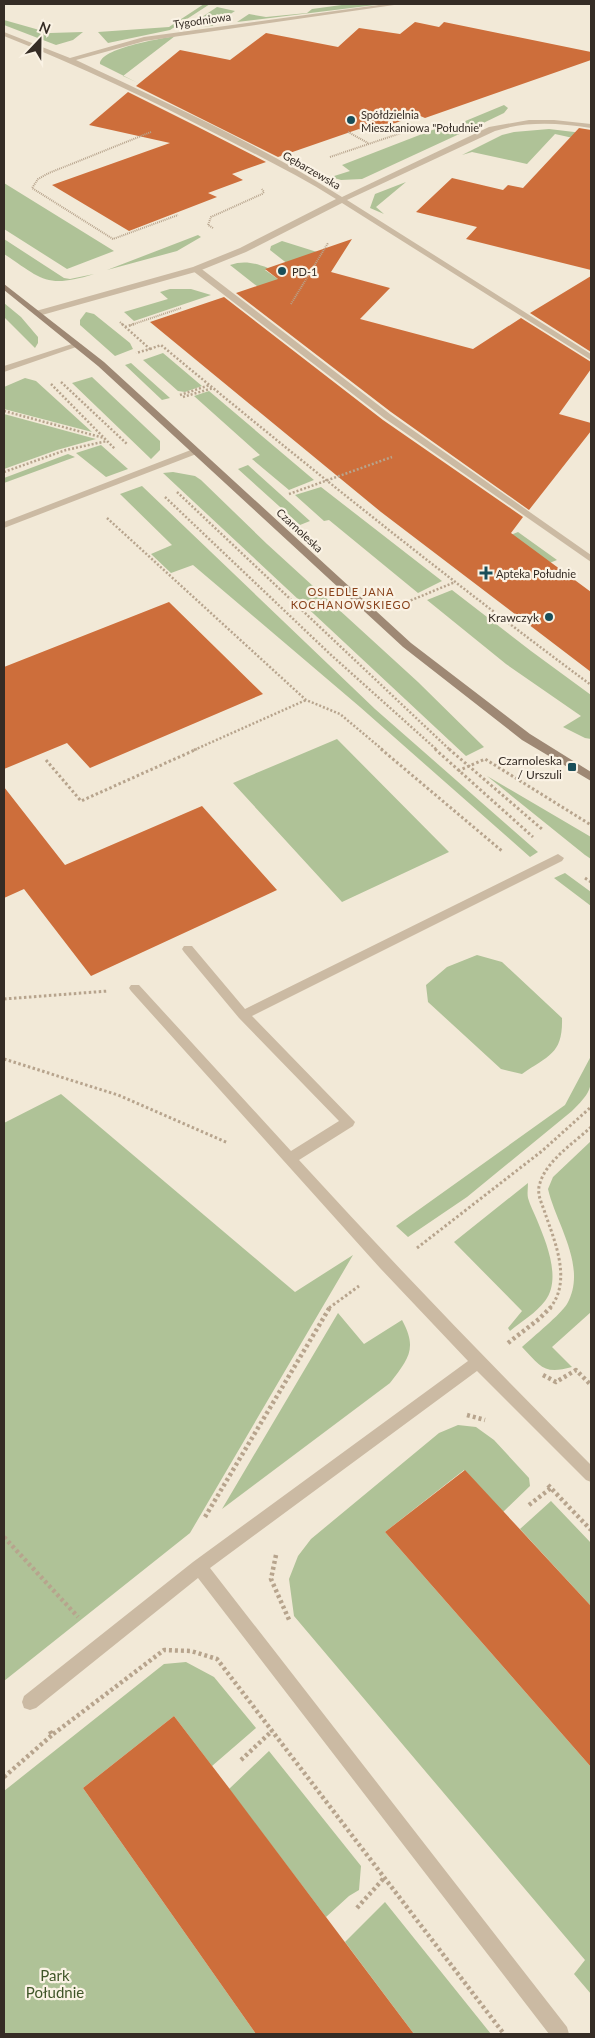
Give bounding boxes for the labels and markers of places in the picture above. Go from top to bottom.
place label: Spółdzielnia Mieszkaniowa "Południe" [361,108,483,134]
marker: Spółdzielnia Mieszkaniowa "Południe" [345,114,357,126]
marker: PD-1 [276,265,288,277]
place label: PD-1 [292,265,317,278]
marker: Apteka Południe [480,567,492,579]
place label: Apteka Południe [496,567,576,580]
place label: Krawczyk [488,610,540,625]
marker: Krawczyk [543,611,555,623]
place label: Czarnoleska / Urszuli [498,753,562,782]
marker: Czarnoleska / Urszuli [566,761,578,773]

